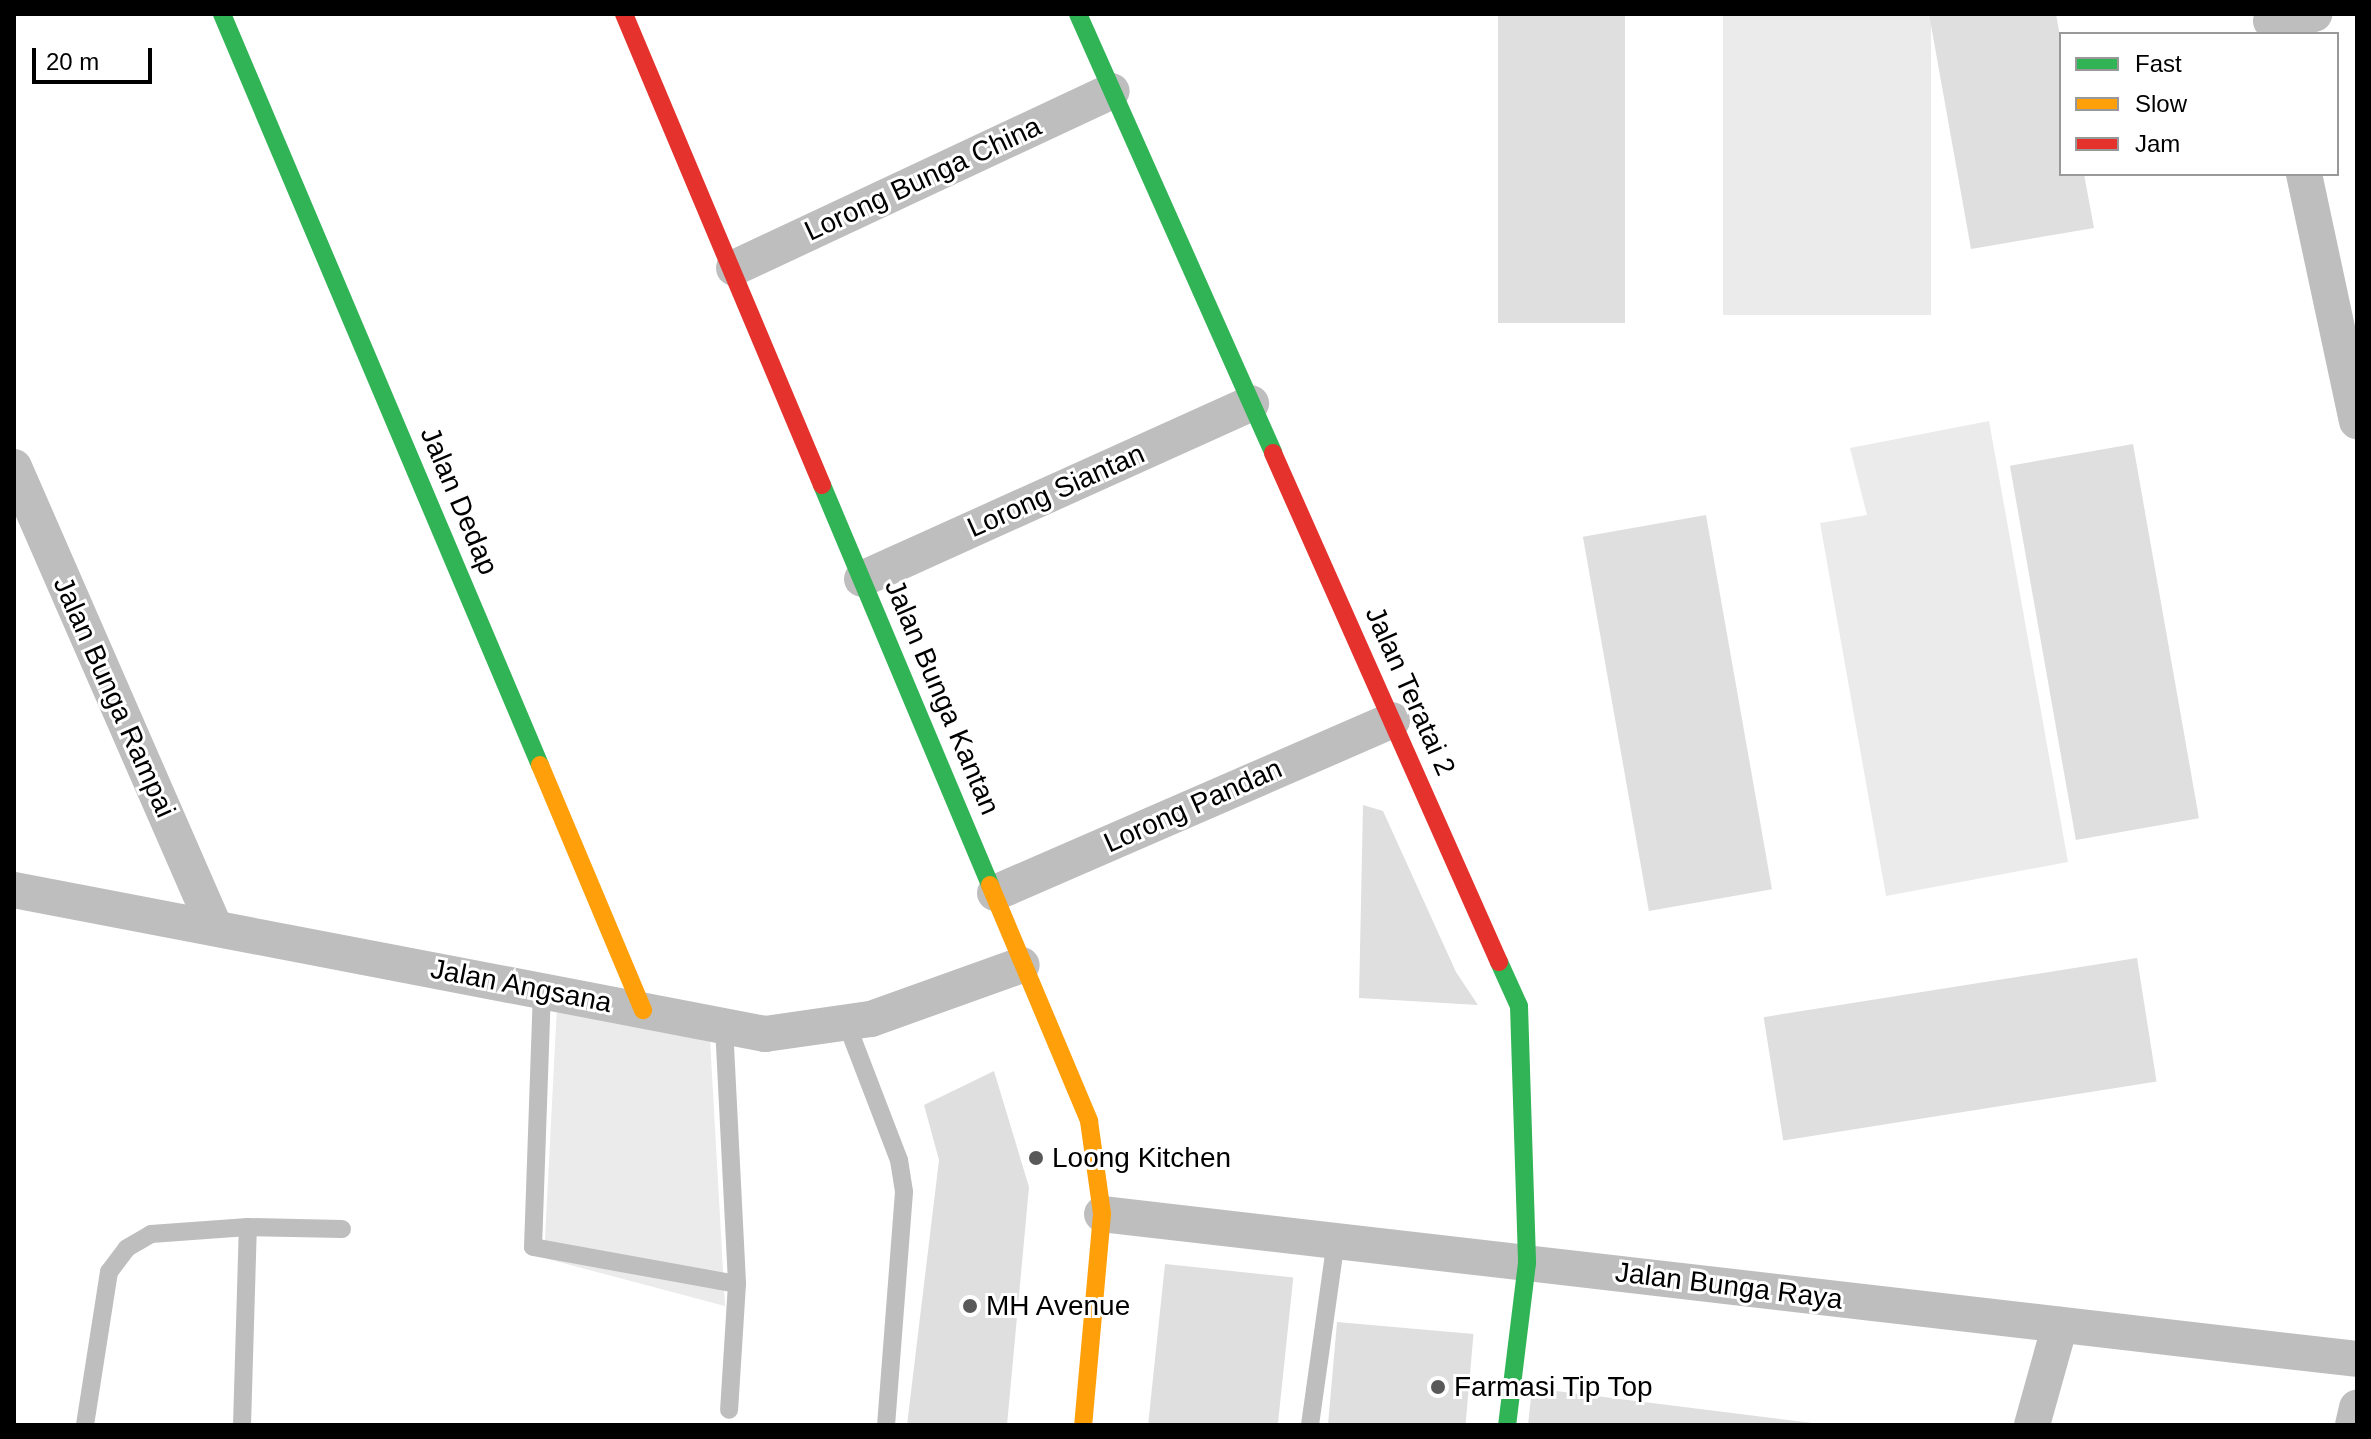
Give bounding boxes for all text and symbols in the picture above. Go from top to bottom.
scale bar [36,32,156,82]
legend [2059,32,2339,176]
text: 20 m [46,48,99,75]
text: Fast [2135,50,2182,77]
text: Slow [2135,90,2187,117]
street label: Lorong Bunga China [799,109,1047,249]
text: Jam [2135,130,2180,157]
street label: Jalan Dedap [413,422,505,580]
street label: Lorong Siantan [962,437,1150,545]
street label: Jalan Bunga Rampai [46,571,182,823]
street label: Jalan Bunga Kantan [877,574,1007,820]
street label: Jalan Teratai 2 [1358,601,1462,781]
street label: Lorong Pandan [1099,752,1287,860]
street label: Jalan Angsana [427,952,615,1020]
place label: Loong Kitchen [1052,1141,1231,1175]
marker: Loong Kitchen [1027,1149,1045,1167]
street label: Jalan Bunga Raya [1613,1255,1845,1317]
place label: MH Avenue [986,1289,1132,1323]
marker: MH Avenue [961,1297,979,1315]
place label: Farmasi Tip Top [1454,1370,1654,1404]
marker: Farmasi Tip Top [1429,1378,1447,1396]

